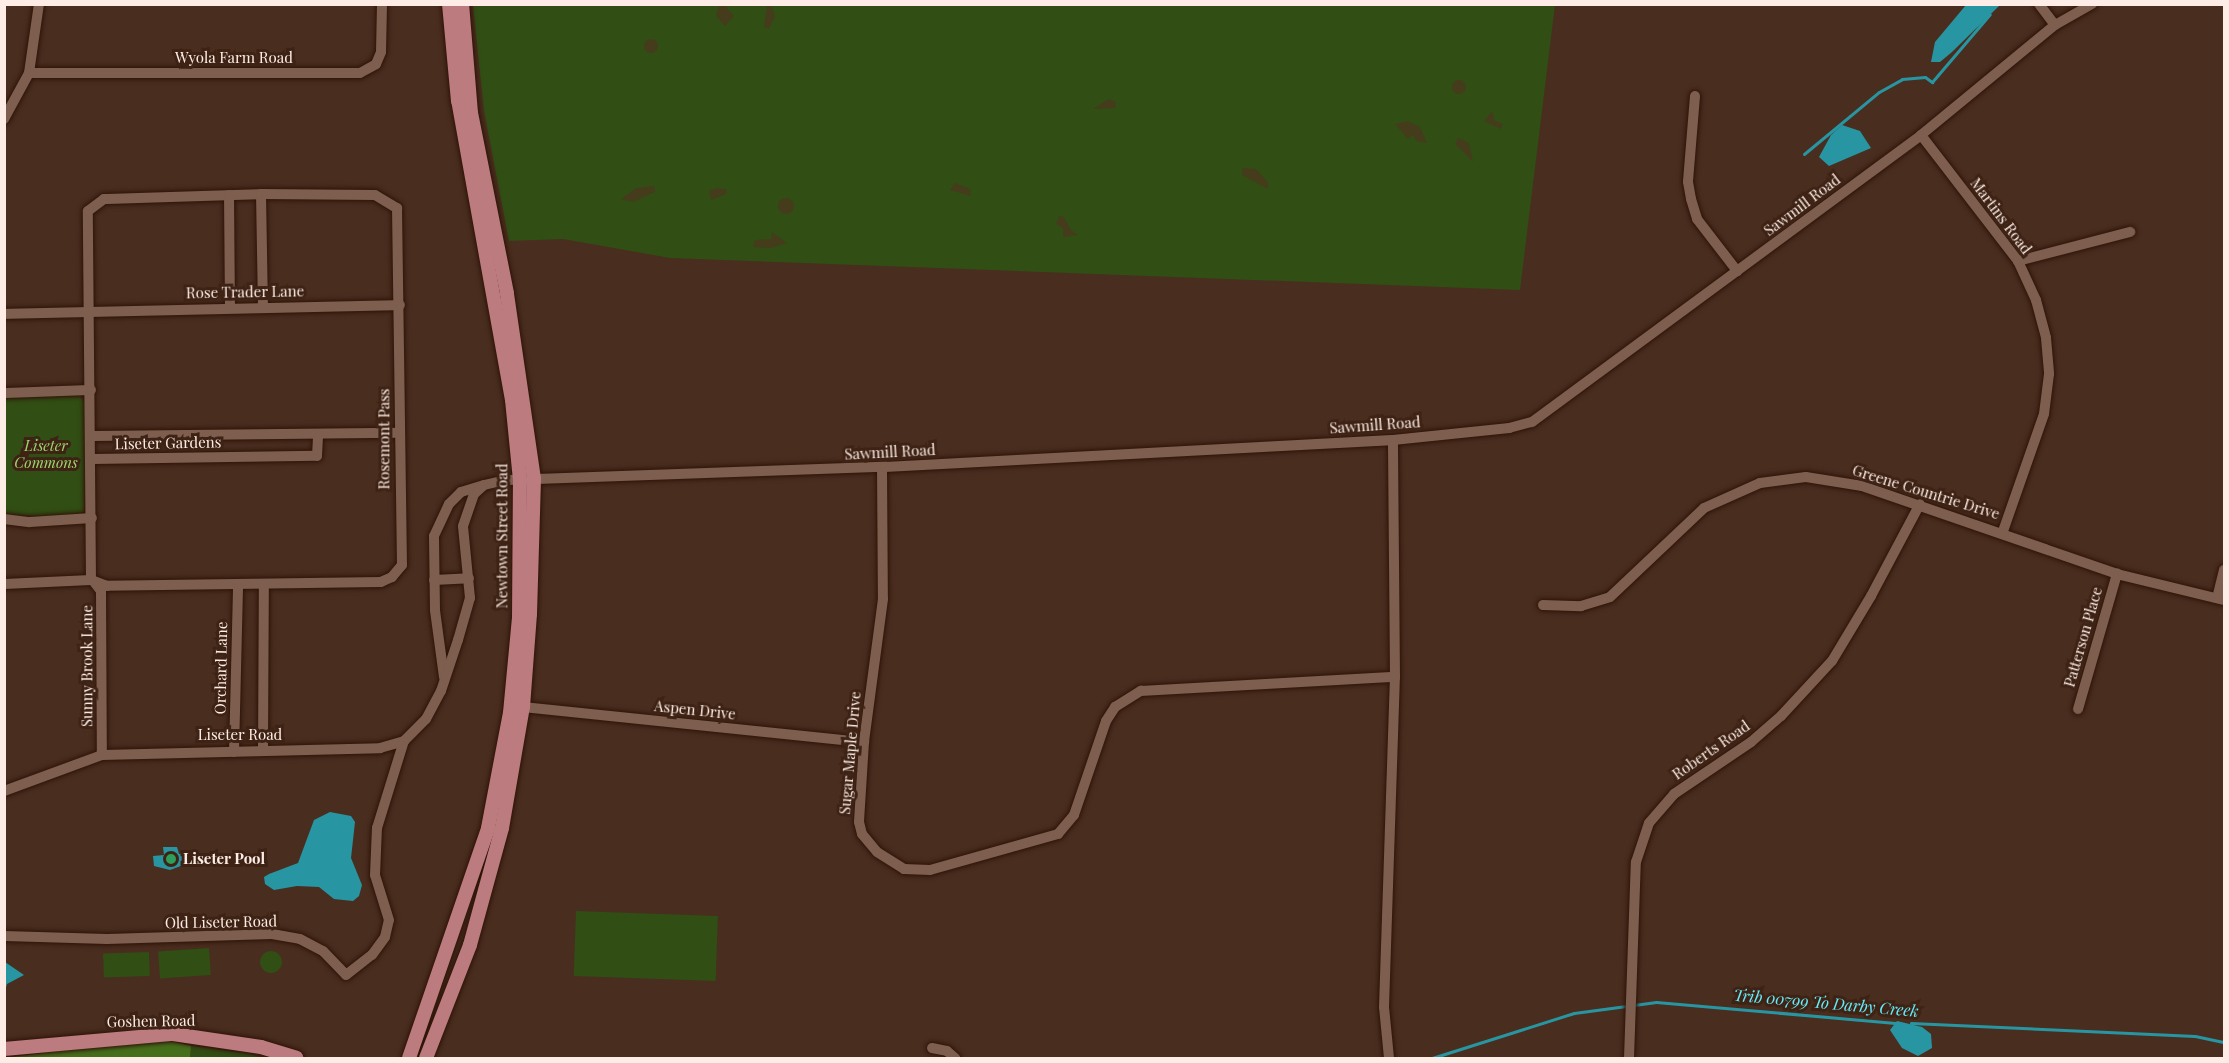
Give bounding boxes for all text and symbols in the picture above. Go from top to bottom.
street label: Wyola Farm Road [175,49,293,67]
street label: Sawmill Road [1760,170,1844,240]
street label: Martins Road [1967,175,2035,257]
street label: Rose Trader Lane [185,282,305,302]
street label: Rosemont Pass [375,388,393,490]
street label: Sawmill Road [1329,413,1421,437]
street label: Liseter Gardens [114,433,222,453]
park label: Liseter Commons [14,436,78,471]
street label: Sawmill Road [844,441,936,463]
street label: Greene Countrie Drive [1850,461,2002,523]
street label: Newtown Street Road [493,463,511,609]
street label: Patterson Place [2060,585,2106,689]
street label: Sunny Brook Lane [78,605,96,727]
street label: Orchard Lane [211,621,231,715]
street label: Sugar Maple Drive [836,691,864,815]
street label: Aspen Drive [653,697,737,723]
street label: Roberts Road [1669,717,1753,783]
street label: Liseter Road [198,726,282,744]
place label: Liseter Pool [183,850,265,868]
marker: Liseter Pool [164,852,178,866]
street label: Old Liseter Road [165,912,277,932]
water label: Trib 00799 To Darby Creek [1733,985,1919,1021]
street label: Goshen Road [107,1011,195,1031]

